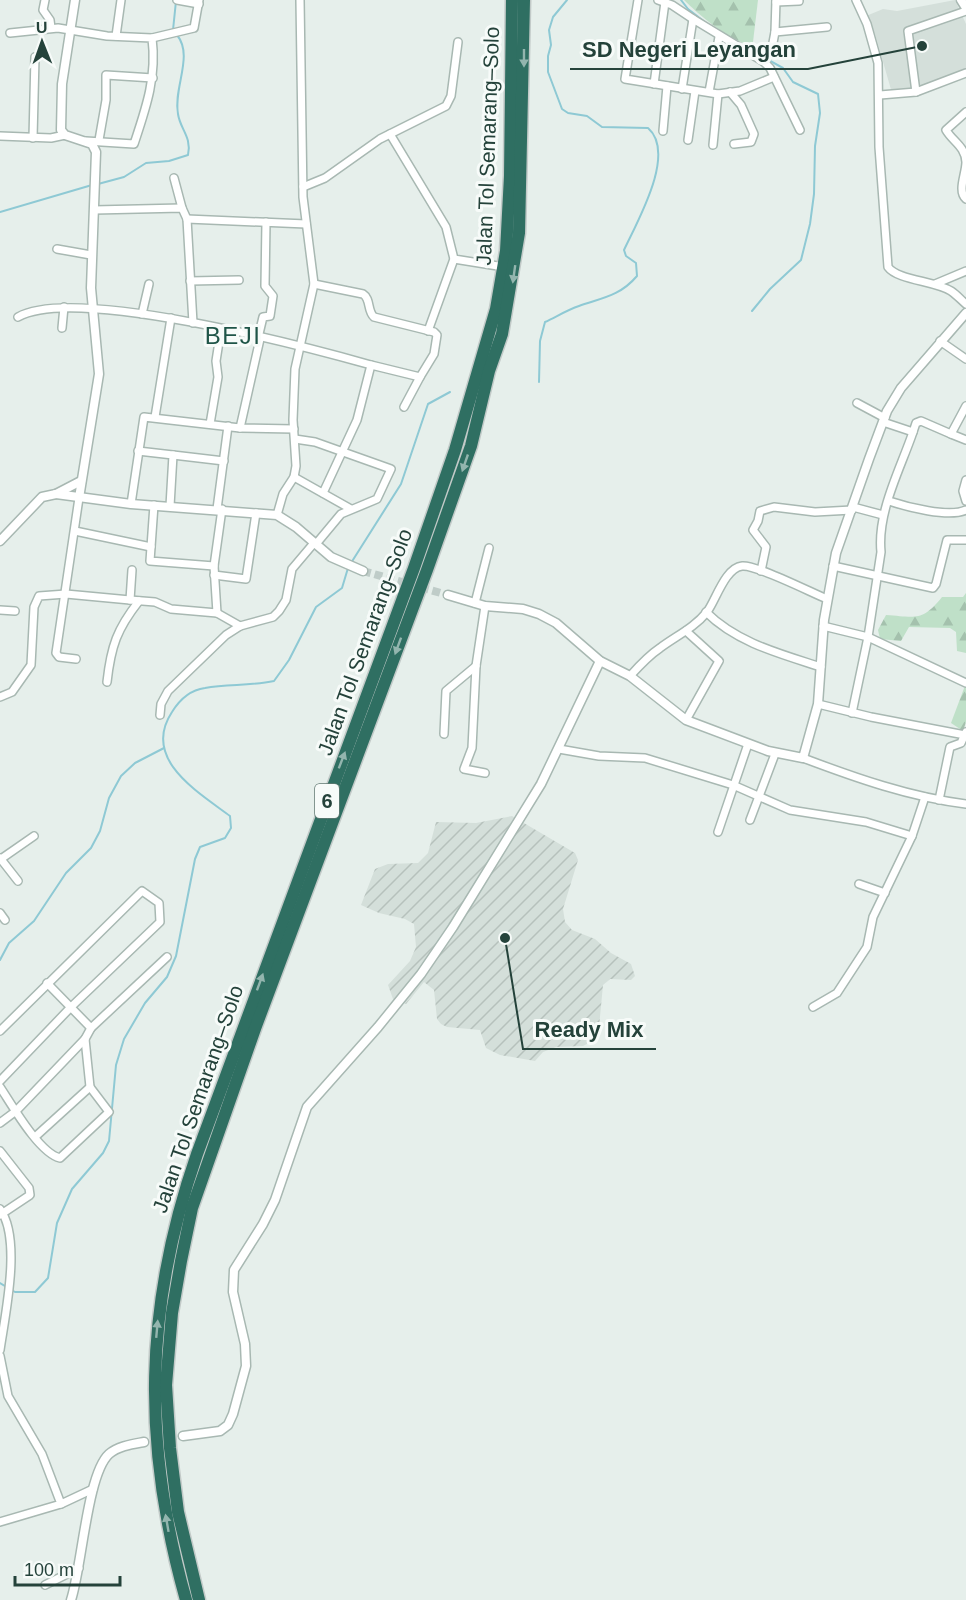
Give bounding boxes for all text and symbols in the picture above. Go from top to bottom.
north arrow [12,12,72,72]
text: U [36,19,48,36]
street label: Jalan Tol Semarang–Solo [472,26,503,266]
callout: SD Negeri Leyangan [570,29,808,69]
text: SD Negeri Leyangan [582,37,796,62]
one-way arrow [519,49,528,68]
one-way arrow [509,265,518,284]
district label: BEJI [205,322,261,349]
one-way arrow [459,454,469,472]
street label: Jalan Tol Semarang–Solo [313,526,416,758]
one-way arrow [393,637,403,655]
one-way arrow [338,751,348,769]
road number: 6 [315,784,339,818]
one-way arrow [256,973,265,991]
street label: Jalan Tol Semarang–Solo [148,982,247,1216]
callout: Ready Mix [523,1009,656,1049]
text: Ready Mix [535,1017,644,1042]
one-way arrow [152,1319,162,1338]
one-way arrow [162,1513,171,1532]
scale bar [15,1549,120,1587]
text: 100 m [24,1560,74,1580]

